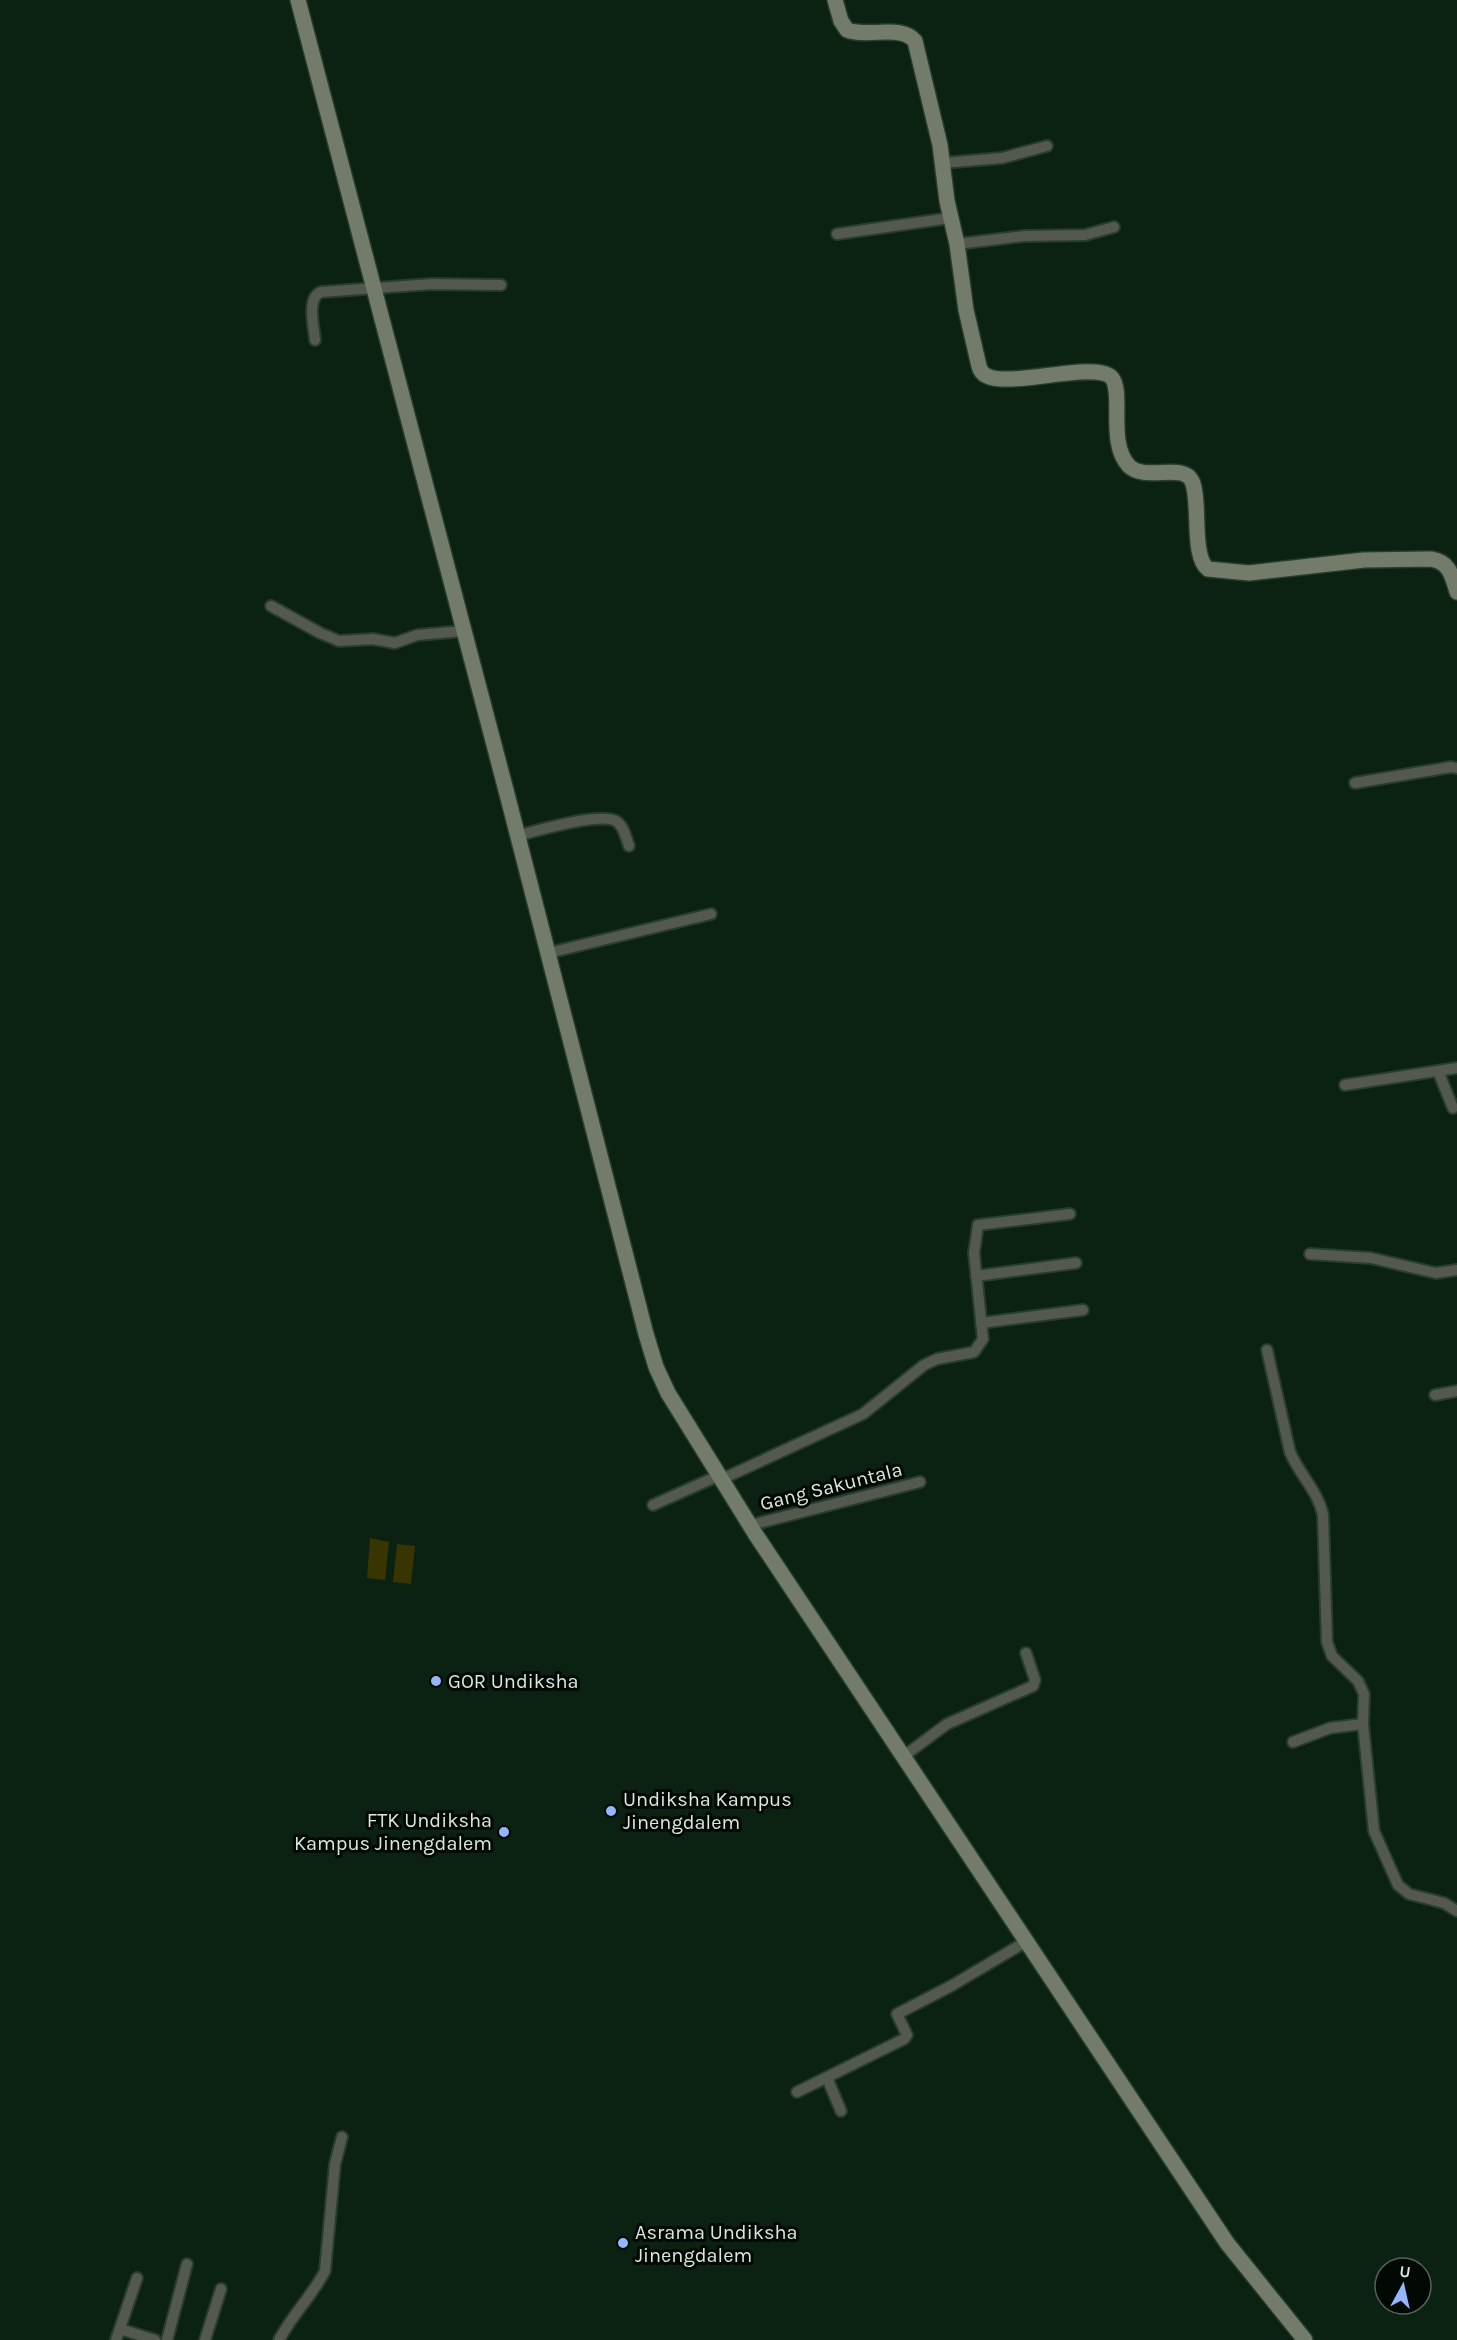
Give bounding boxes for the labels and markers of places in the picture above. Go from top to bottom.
place label: GOR Undiksha [448,1670,579,1693]
marker: GOR Undiksha [429,1674,443,1688]
place label: Undiksha Kampus Jinengdalem [623,1788,792,1834]
marker: Undiksha Kampus Jinengdalem [604,1804,618,1818]
place label: FTK Undiksha Kampus Jinengdalem [294,1809,492,1855]
marker: FTK Undiksha Kampus Jinengdalem [497,1825,511,1839]
place label: Asrama Undiksha Jinengdalem [635,2221,798,2267]
marker: Asrama Undiksha Jinengdalem [616,2236,630,2250]

